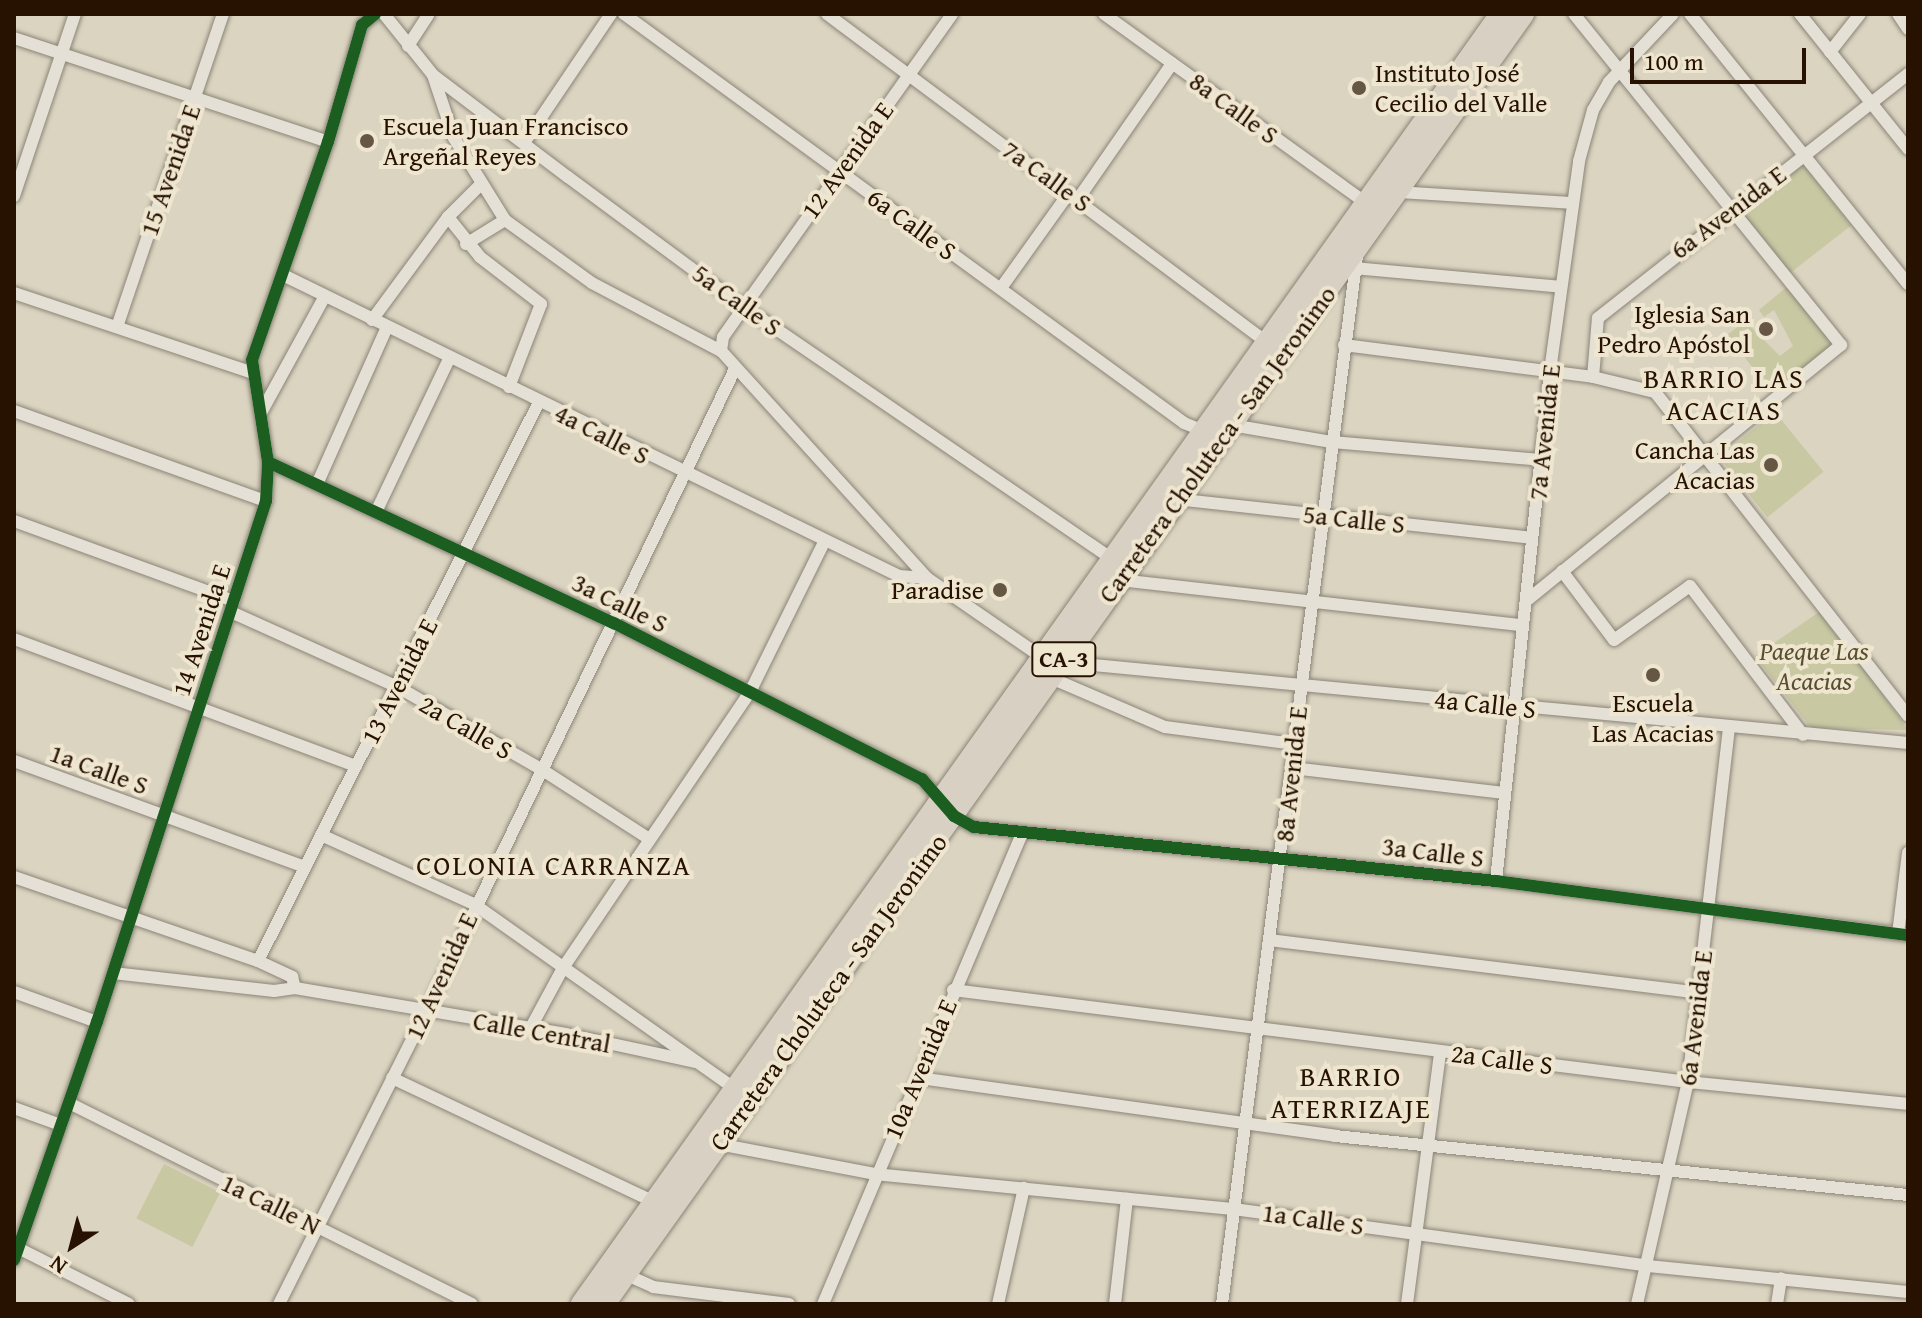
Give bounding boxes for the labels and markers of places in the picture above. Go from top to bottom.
place label: Instituto José Cecilio del Valle [1375,57,1547,118]
marker: Instituto José Cecilio del Valle [1350,79,1368,97]
place label: Escuela Juan Francisco Argeñal Reyes [383,110,628,172]
marker: Escuela Juan Francisco Argeñal Reyes [358,132,376,150]
place label: Iglesia San Pedro Apóstol [1598,298,1750,360]
marker: Iglesia San Pedro Apóstol [1757,320,1775,338]
place label: Cancha Las Acacias [1635,434,1755,496]
marker: Cancha Las Acacias [1762,456,1780,474]
place label: Paradise [891,574,984,606]
marker: Paradise [991,581,1009,599]
marker: Escuela Las Acacias [1644,666,1662,684]
place label: Escuela Las Acacias [1592,687,1714,748]

